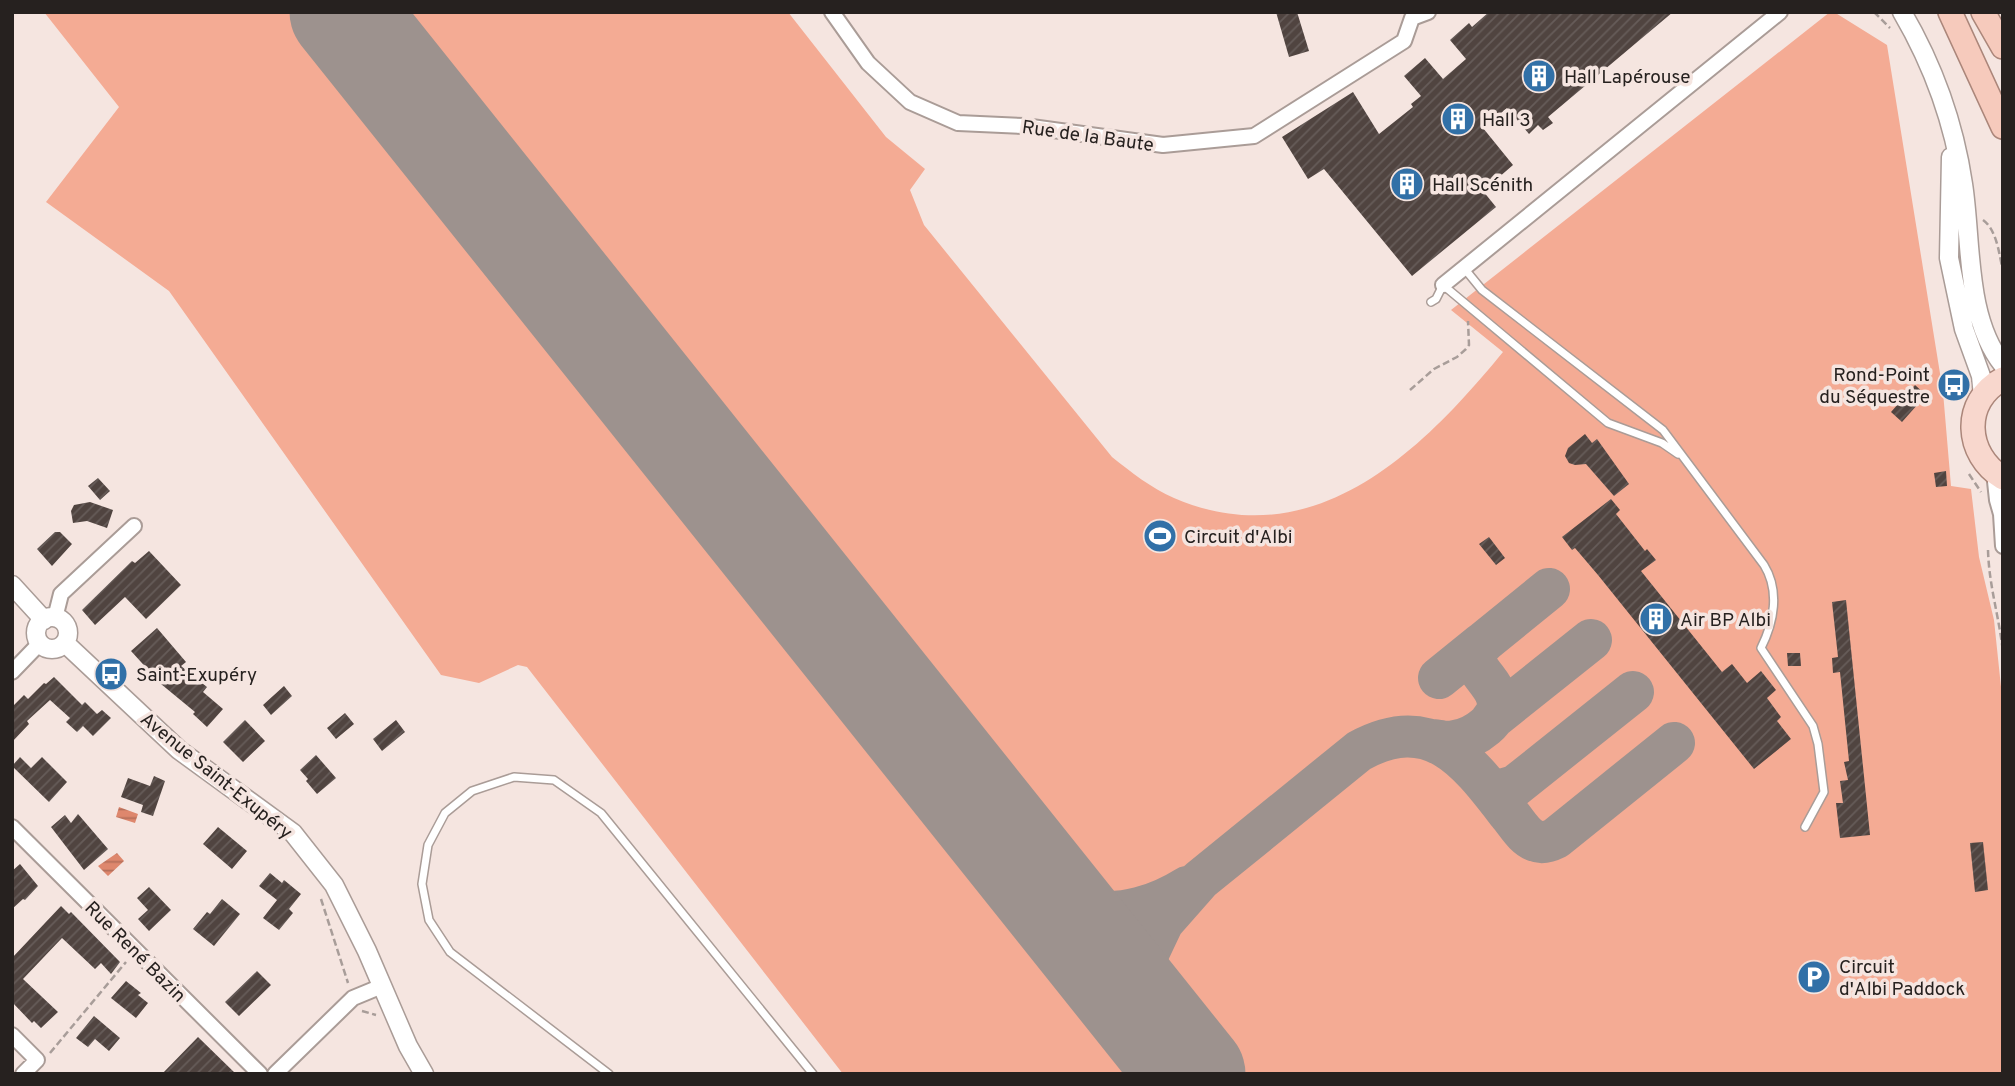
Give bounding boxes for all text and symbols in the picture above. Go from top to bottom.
building icon: Hall Lapérouse [1520,57,1558,95]
place label: Hall Lapérouse [1564,66,1690,90]
building icon: Hall 3 [1439,100,1477,138]
place label: Hall 3 [1482,109,1531,133]
street label: Rue de la Baute [1020,116,1155,158]
building icon: Hall Scénith [1388,165,1426,203]
place label: Hall Scénith [1432,174,1533,198]
place label: Rond-Point du Séquestre [1819,364,1930,410]
bus stop icon: Rond-Point du Séquestre [1935,366,1973,404]
sports icon: Circuit d'Albi [1141,517,1179,555]
place label: Circuit d'Albi [1184,526,1293,550]
building icon: Air BP Albi [1637,600,1675,638]
place label: Air BP Albi [1680,609,1771,633]
bus stop icon: Saint-Exupéry [92,655,130,693]
place label: Saint-Exupéry [136,664,257,688]
street label: Avenue Saint-Exupéry [135,708,297,845]
street label: Rue René Bazin [79,897,190,1008]
place label: Circuit d'Albi Paddock [1839,956,1965,1002]
parking icon: Circuit d'Albi Paddock [1795,958,1833,996]

